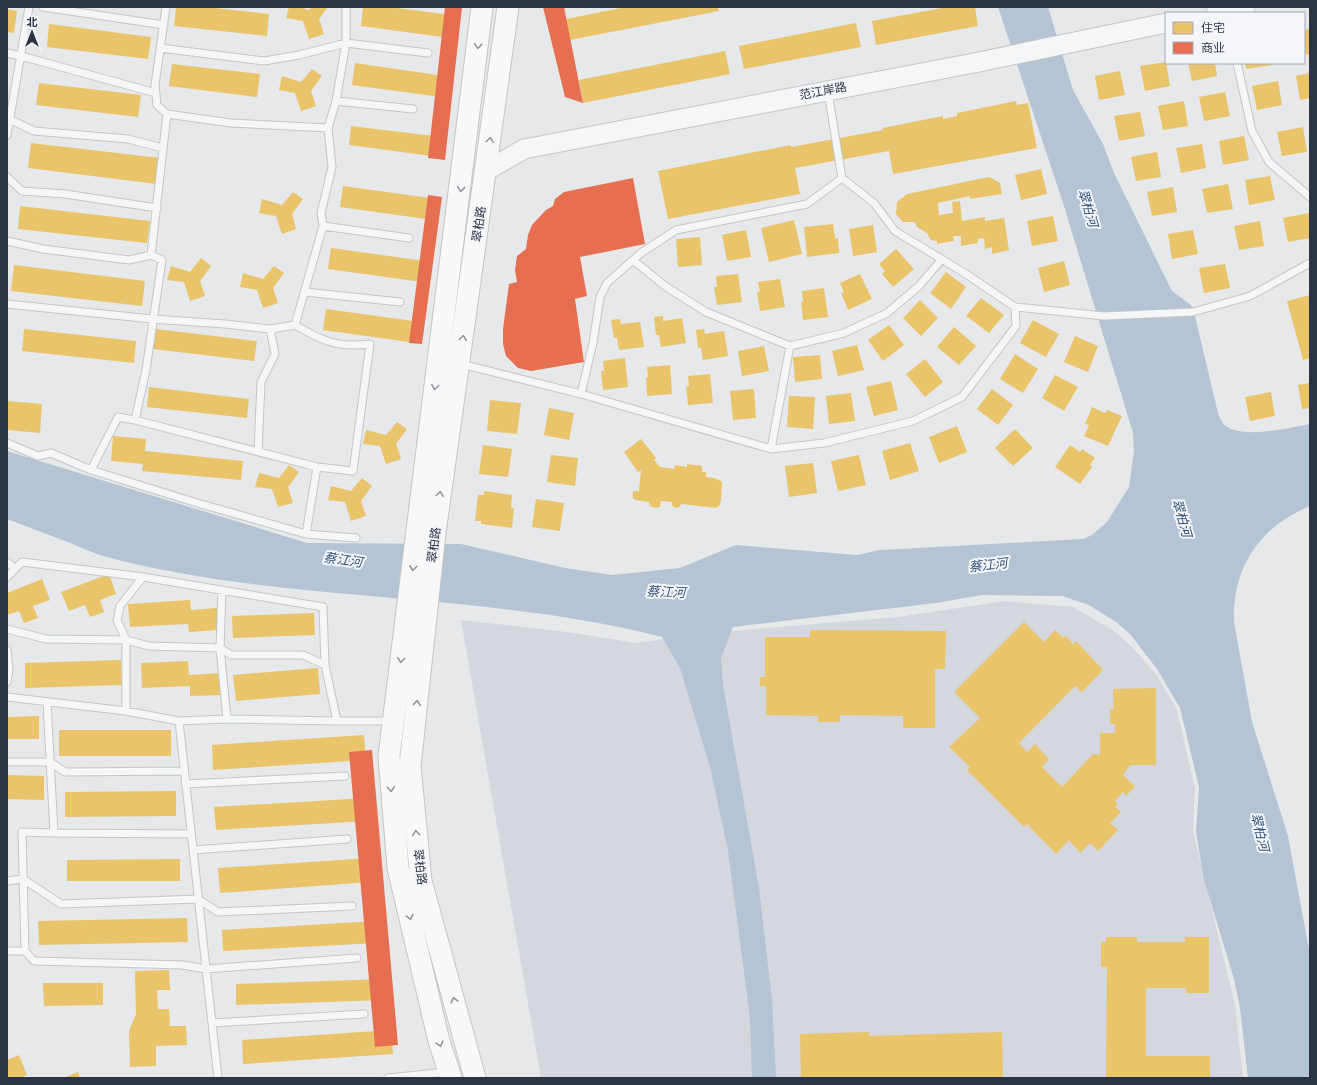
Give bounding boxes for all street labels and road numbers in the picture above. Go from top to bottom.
street label: 范江岸路 [798,79,848,103]
street label: 翠柏路 [469,205,489,243]
street label: 翠柏路 [424,526,444,564]
street label: 翠柏路 [410,848,430,886]

